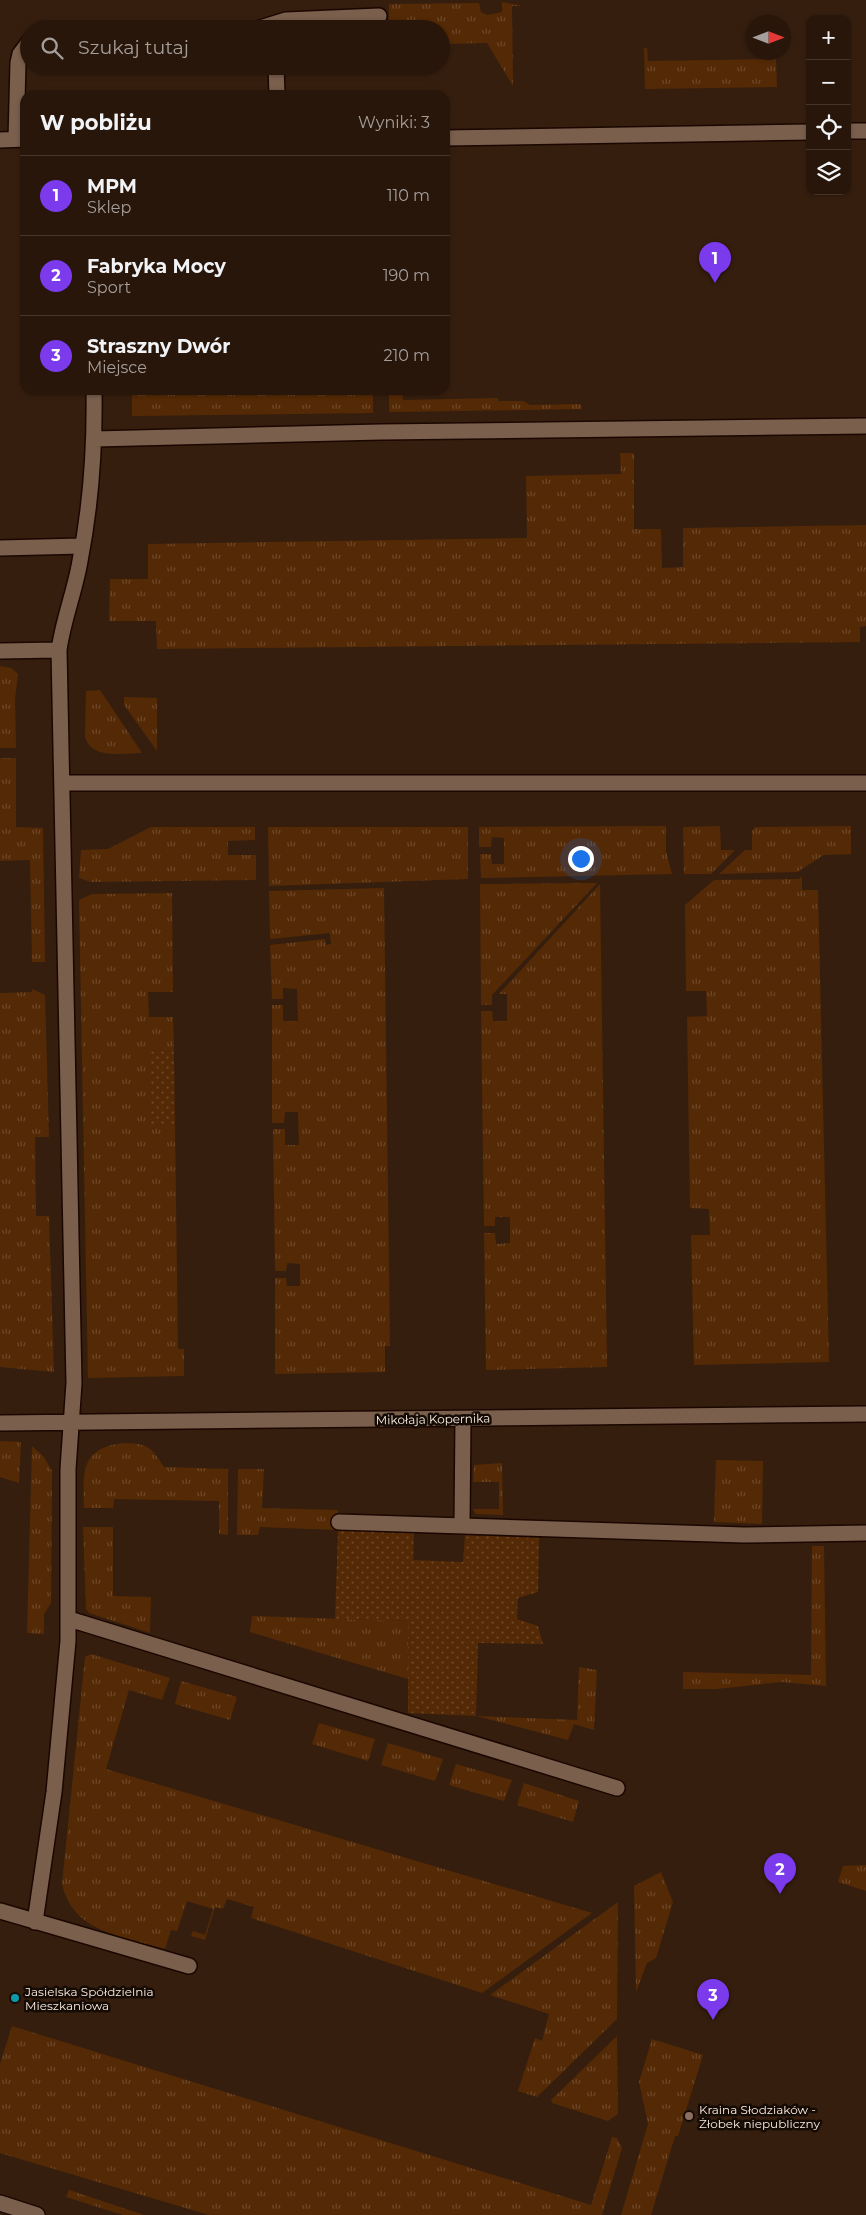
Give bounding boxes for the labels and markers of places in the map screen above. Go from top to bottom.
pin: 1 [699,242,731,283]
pin: 2 [764,1853,796,1894]
pin: 3 [697,1979,729,2020]
place label: Jasielska Spółdzielnia Mieszkaniowa [24,1984,154,2013]
marker: Jasielska Spółdzielnia Mieszkaniowa [9,1992,21,2004]
place label: Kraina Słodziaków - Żłobek niepubliczny [699,2102,820,2131]
marker: Kraina Słodziaków - Żłobek niepubliczny [683,2110,695,2122]

